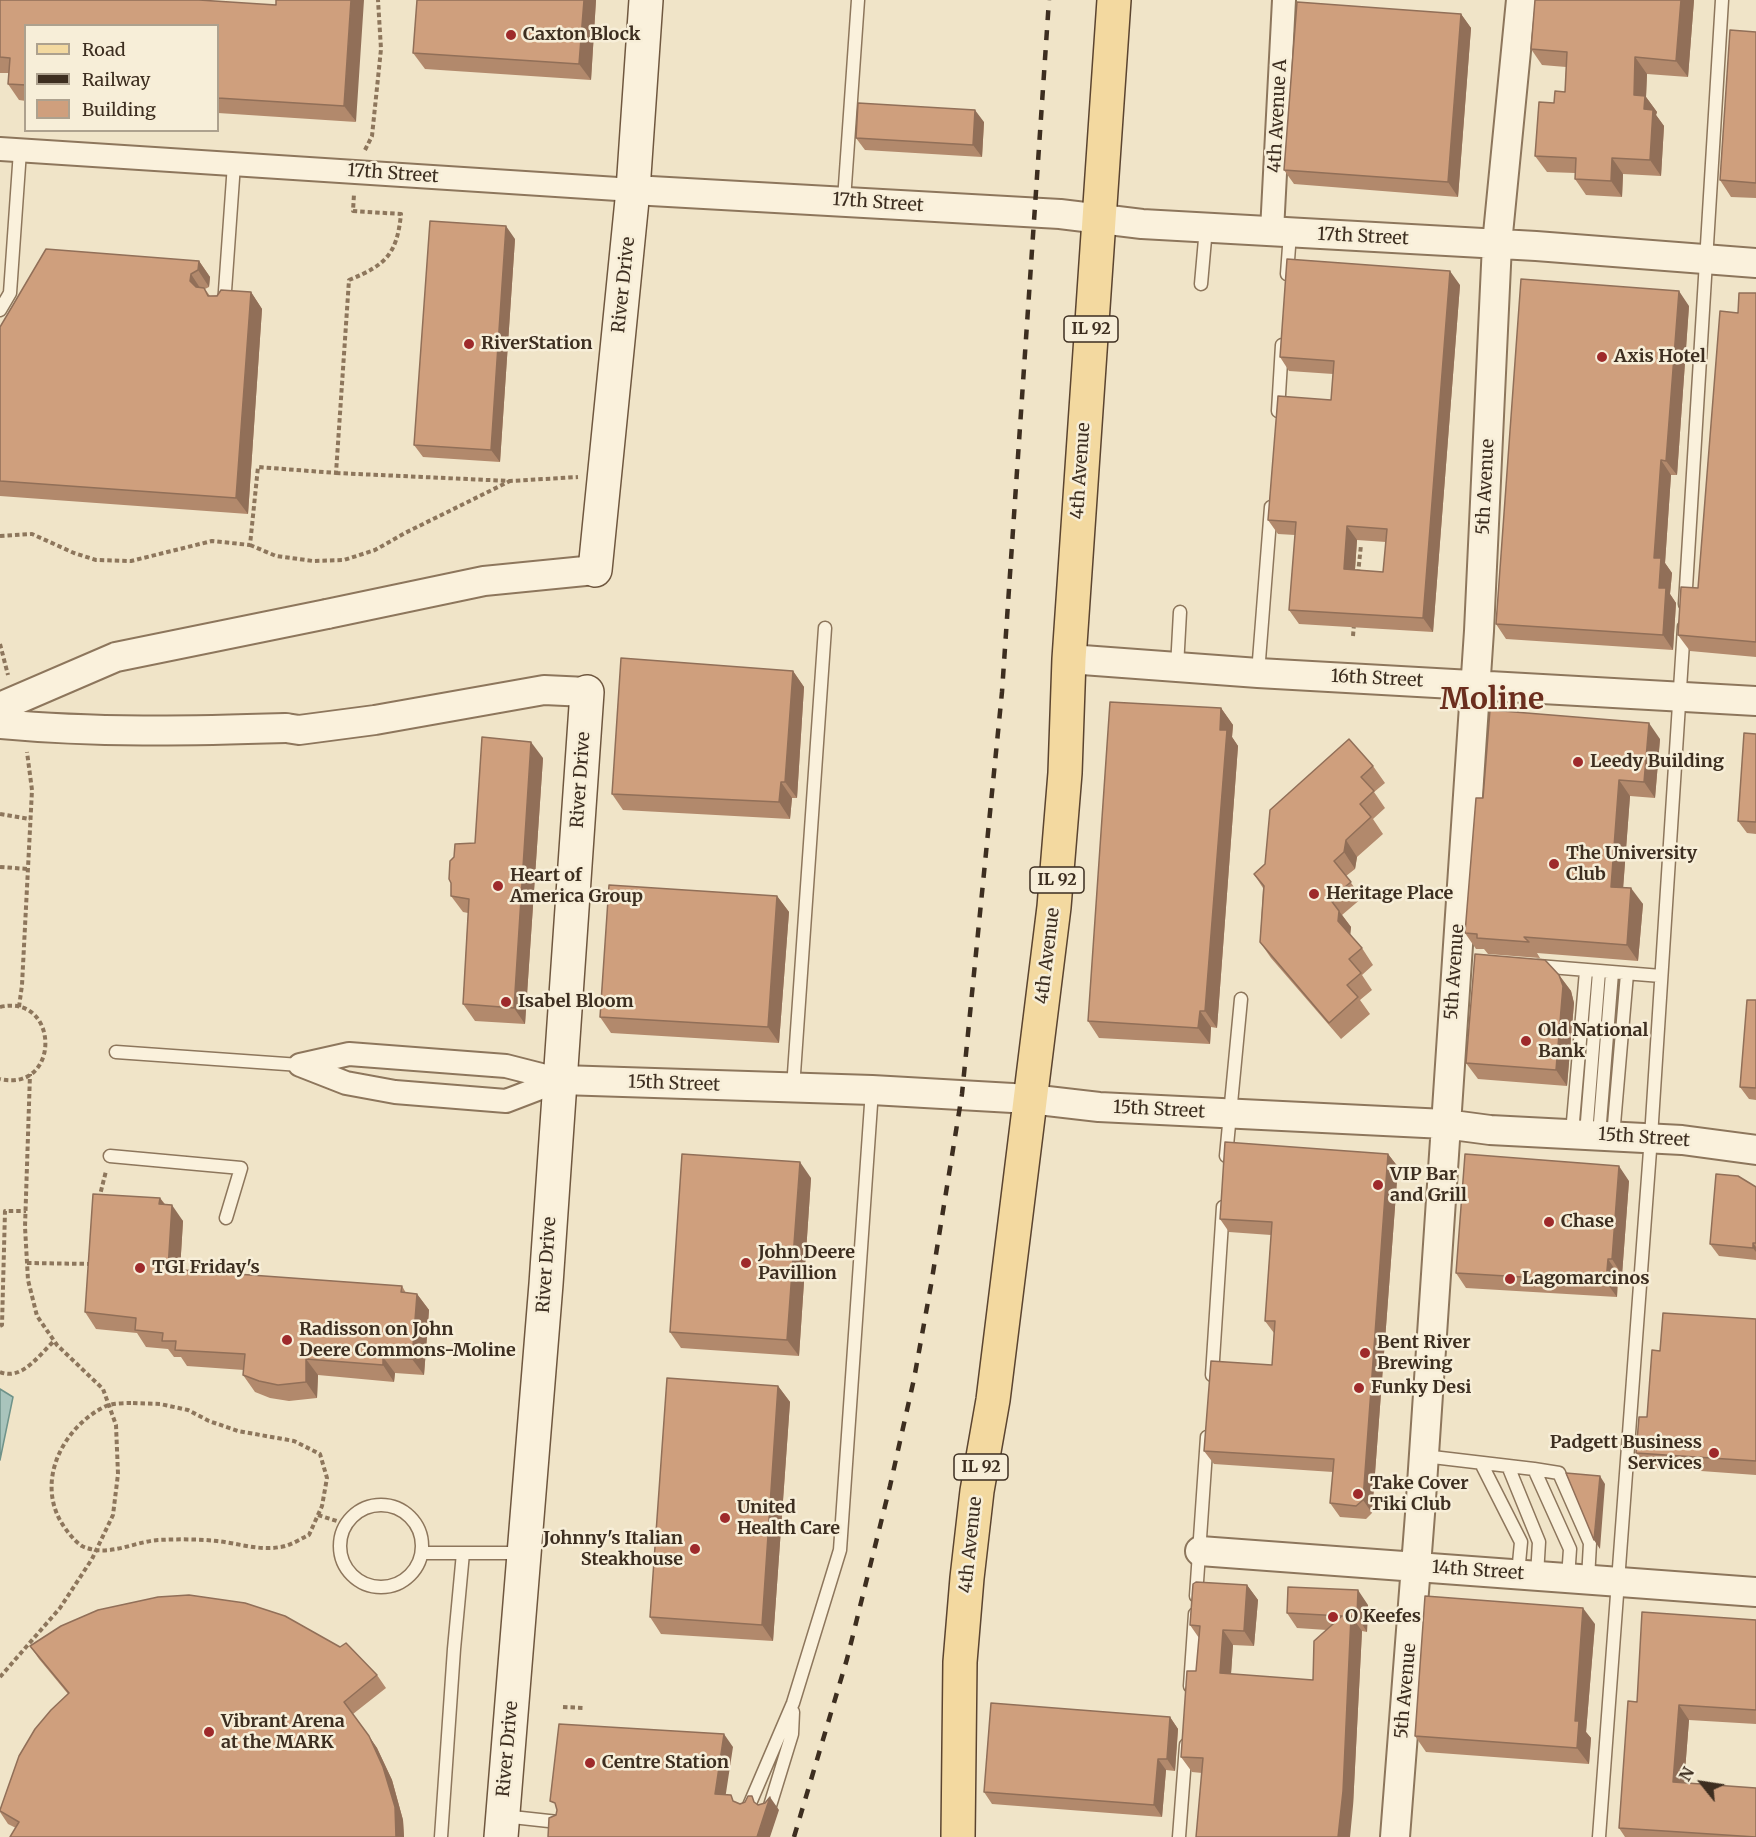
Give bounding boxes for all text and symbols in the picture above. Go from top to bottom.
legend [24,24,219,132]
place label: Caxton Block [523,24,640,46]
marker: Caxton Block [504,28,518,42]
text: Road [82,38,126,61]
street label: 4th Avenue A [1264,59,1292,173]
text: Railway [82,68,150,91]
text: Building [82,98,156,121]
street label: 17th Street [347,160,439,188]
street label: 17th Street [832,189,924,217]
street label: 17th Street [1317,224,1409,250]
street label: River Drive [608,236,640,334]
road number: IL 92 [1064,316,1118,342]
place label: RiverStation [481,333,592,355]
marker: RiverStation [462,337,476,351]
place label: Axis Hotel [1614,346,1706,368]
marker: Axis Hotel [1595,350,1609,364]
street label: 4th Avenue [1067,422,1095,520]
street label: 5th Avenue [1473,438,1499,536]
street label: 16th Street [1330,666,1424,692]
district label: Moline [1440,683,1544,719]
street label: River Drive [567,731,595,829]
place label: Leedy Building [1590,751,1724,773]
marker: Leedy Building [1571,755,1585,769]
place label: The University Club [1566,843,1697,886]
marker: The University Club [1547,857,1561,871]
place label: Heart of America Group [510,865,643,908]
road number: IL 92 [1030,867,1084,893]
marker: Heart of America Group [491,879,505,893]
place label: Heritage Place [1326,883,1453,905]
marker: Heritage Place [1307,887,1321,901]
street label: 4th Avenue [1031,907,1065,1005]
street label: 5th Avenue [1441,923,1469,1021]
place label: Isabel Bloom [518,991,634,1013]
marker: Isabel Bloom [499,995,513,1009]
place label: Old National Bank [1538,1020,1648,1062]
marker: Old National Bank [1519,1034,1533,1048]
street label: 15th Street [628,1072,720,1096]
street label: 15th Street [1112,1097,1206,1123]
street label: 15th Street [1597,1124,1691,1152]
place label: VIP Bar and Grill [1390,1164,1467,1206]
marker: VIP Bar and Grill [1371,1178,1385,1192]
place label: Chase [1561,1211,1614,1233]
marker: Chase [1542,1215,1556,1229]
street label: River Drive [533,1216,561,1314]
place label: John Deere Pavillion [758,1242,855,1284]
marker: John Deere Pavillion [739,1256,753,1270]
place label: TGI Friday's [152,1257,260,1279]
marker: TGI Friday's [133,1261,147,1275]
place label: Lagomarcinos [1522,1268,1650,1290]
marker: Lagomarcinos [1503,1272,1517,1286]
place label: Radisson on John Deere Commons-Moline [299,1319,516,1362]
place label: Bent River Brewing [1377,1332,1471,1374]
marker: Radisson on John Deere Commons-Moline [280,1333,294,1347]
marker: Bent River Brewing [1358,1346,1372,1360]
place label: Funky Desi [1371,1377,1471,1399]
marker: Funky Desi [1352,1381,1366,1395]
place label: Padgett Business Services [1550,1432,1702,1474]
marker: Padgett Business Services [1707,1446,1721,1460]
road number: IL 92 [954,1454,1008,1480]
place label: Take Cover Tiki Club [1370,1473,1469,1516]
marker: Take Cover Tiki Club [1351,1487,1365,1501]
street label: 4th Avenue [955,1496,987,1594]
place label: United Health Care [737,1497,840,1540]
marker: United Health Care [718,1511,732,1525]
place label: Johnny's Italian Steakhouse [543,1528,683,1570]
marker: Johnny's Italian Steakhouse [688,1542,702,1556]
street label: 14th Street [1431,1557,1525,1585]
place label: O Keefes [1345,1606,1421,1628]
marker: O Keefes [1326,1610,1340,1624]
street label: 5th Avenue [1391,1642,1421,1740]
street label: River Drive [493,1700,523,1798]
place label: Vibrant Arena at the MARK [221,1711,345,1754]
marker: Vibrant Arena at the MARK [202,1725,216,1739]
place label: Centre Station [602,1752,729,1774]
north arrow [1672,1753,1732,1813]
marker: Centre Station [583,1756,597,1770]
text: N [1675,1764,1698,1784]

